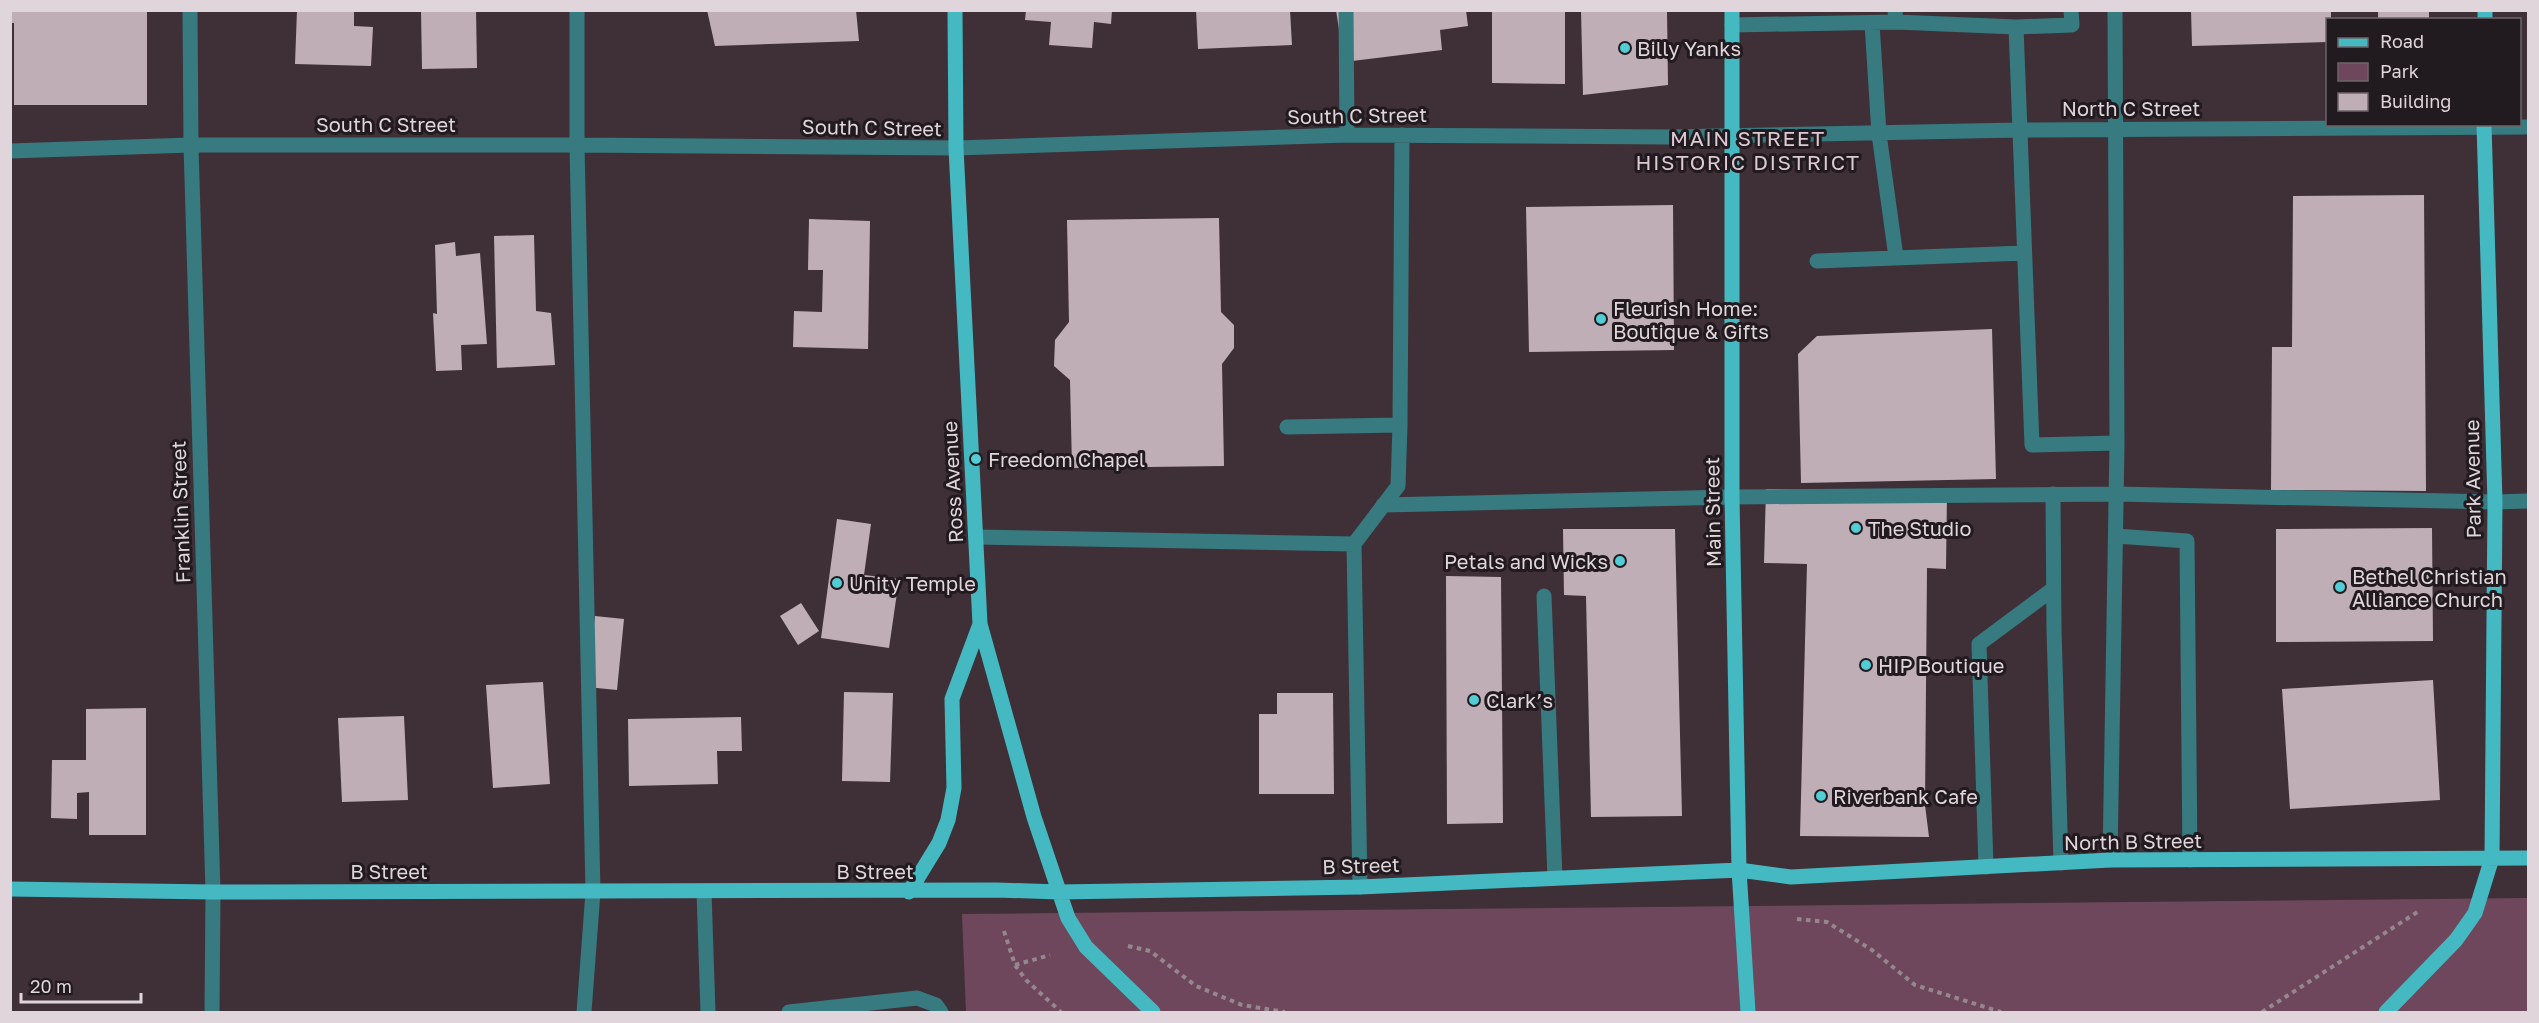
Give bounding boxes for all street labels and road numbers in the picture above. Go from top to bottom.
street label: North C Street [2062,96,2200,120]
street label: South C Street [1287,102,1427,128]
street label: South C Street [316,112,456,136]
street label: South C Street [802,114,942,140]
street label: Park Avenue [2459,419,2485,539]
street label: Ross Avenue [937,420,967,544]
street label: Franklin Street [166,440,194,584]
street label: Main Street [1699,457,1725,567]
street label: North B Street [2064,828,2202,854]
street label: B Street [1322,852,1400,878]
street label: B Street [350,859,428,883]
street label: B Street [836,859,914,883]

